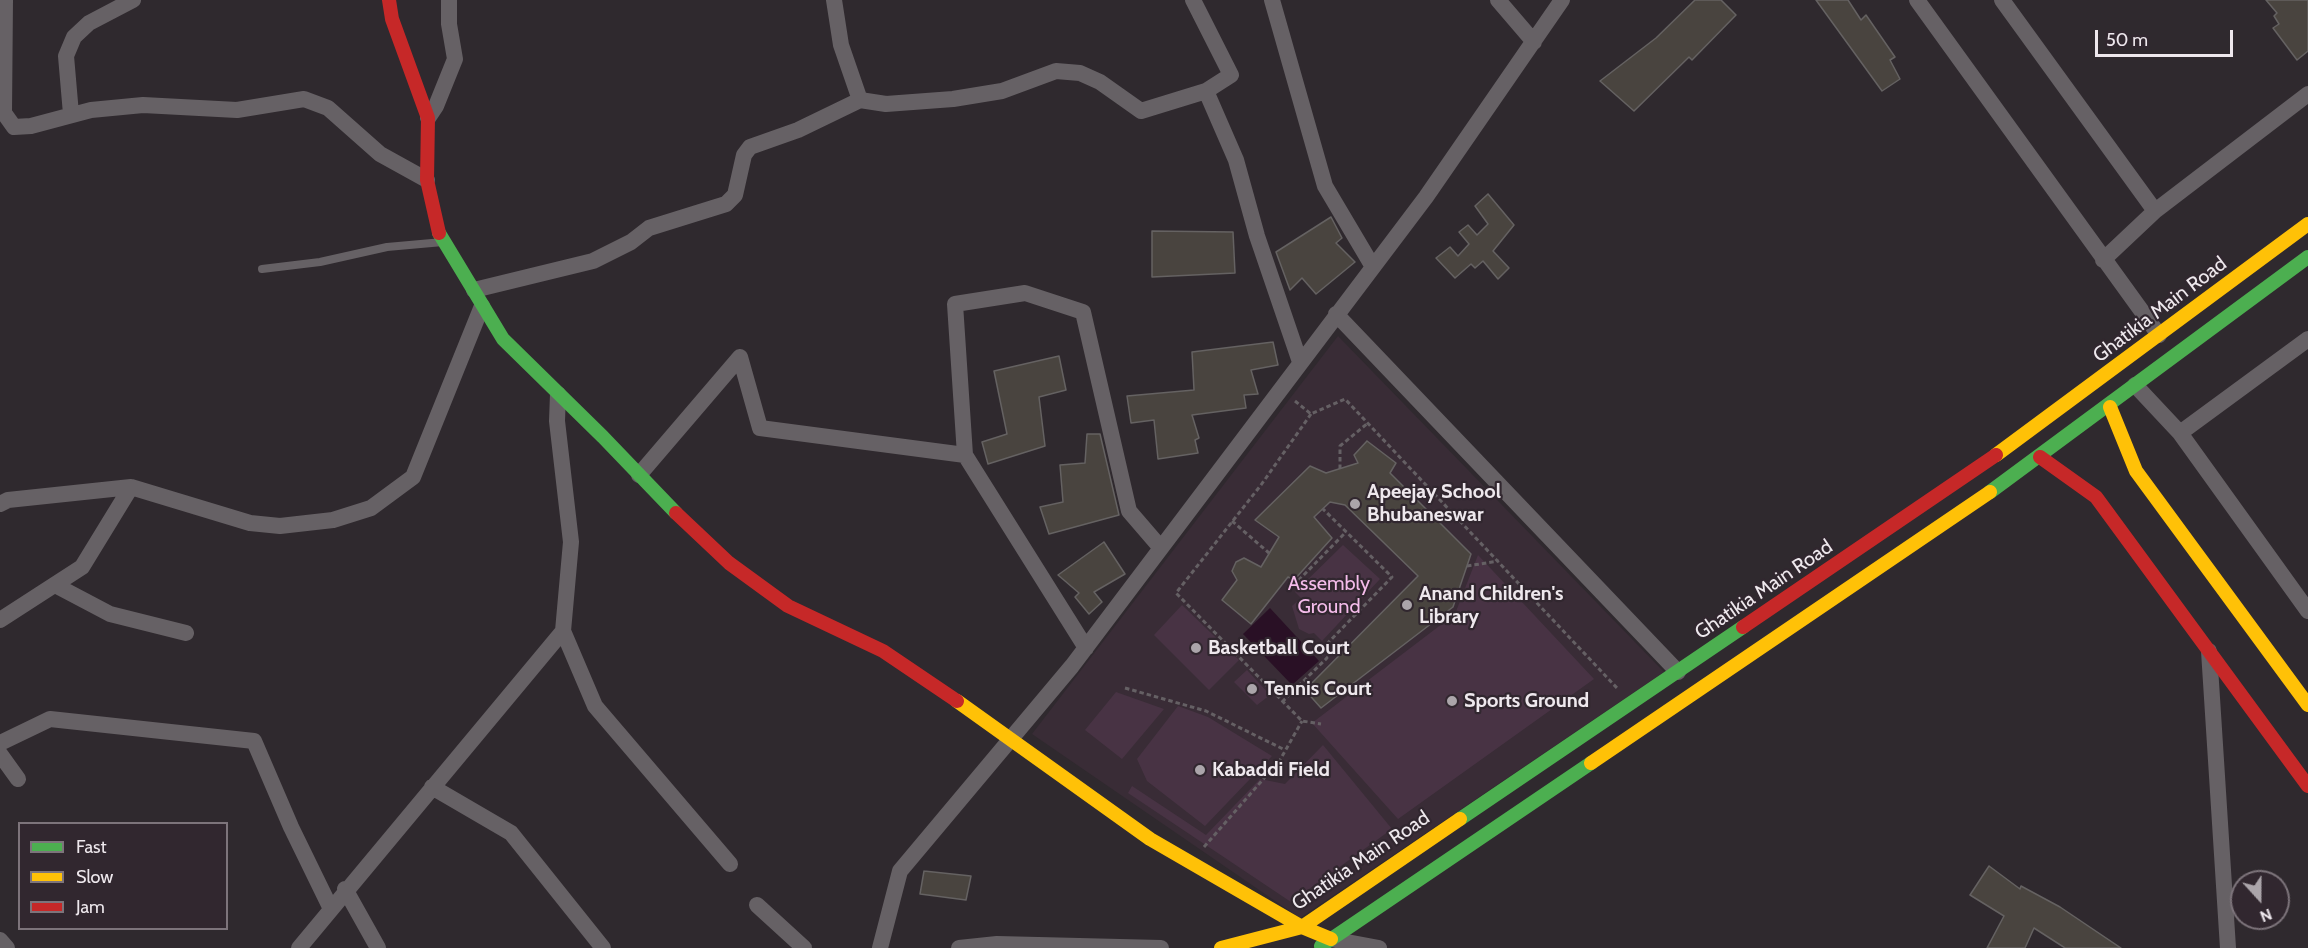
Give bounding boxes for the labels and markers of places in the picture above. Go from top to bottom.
place label: Apeejay School Bhubaneswar [1367,480,1501,527]
marker: Apeejay School Bhubaneswar [1348,497,1362,511]
place label: Anand Children's Library [1419,582,1563,629]
marker: Anand Children's Library [1400,598,1414,612]
place label: Basketball Court [1208,636,1350,660]
marker: Basketball Court [1189,641,1203,655]
place label: Tennis Court [1264,677,1372,701]
marker: Tennis Court [1245,682,1259,696]
place label: Sports Ground [1464,689,1589,713]
marker: Sports Ground [1445,694,1459,708]
place label: Kabaddi Field [1212,758,1330,782]
marker: Kabaddi Field [1193,763,1207,777]

